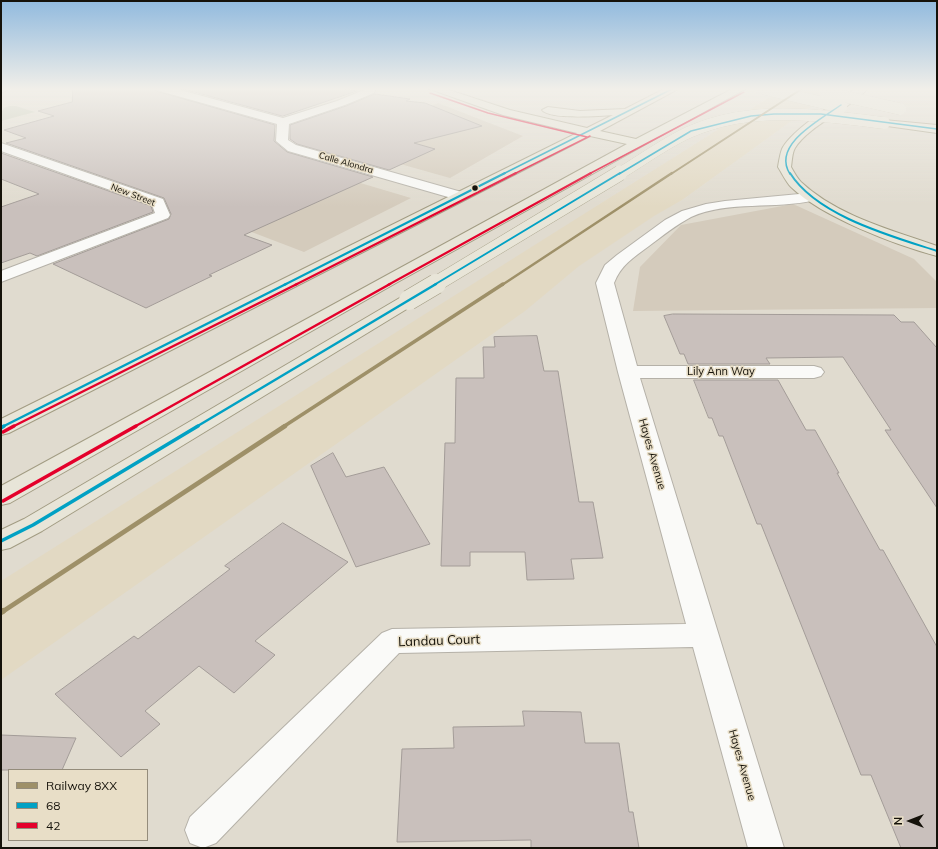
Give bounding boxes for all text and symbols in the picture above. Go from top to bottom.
street label: Calle Alondra [318,150,374,176]
street label: New Street [109,182,157,208]
unlabelled marker [470,183,480,193]
street label: Lily Ann Way [687,365,755,379]
street label: Hayes Avenue [636,417,668,491]
street label: Landau Court [398,632,480,650]
street label: Hayes Avenue [726,728,758,802]
legend [8,769,148,841]
text: Railway 8XX [46,778,117,793]
text: 68 [46,798,60,813]
north arrow [890,801,930,841]
text: N [891,817,905,825]
text: 42 [46,818,60,833]

